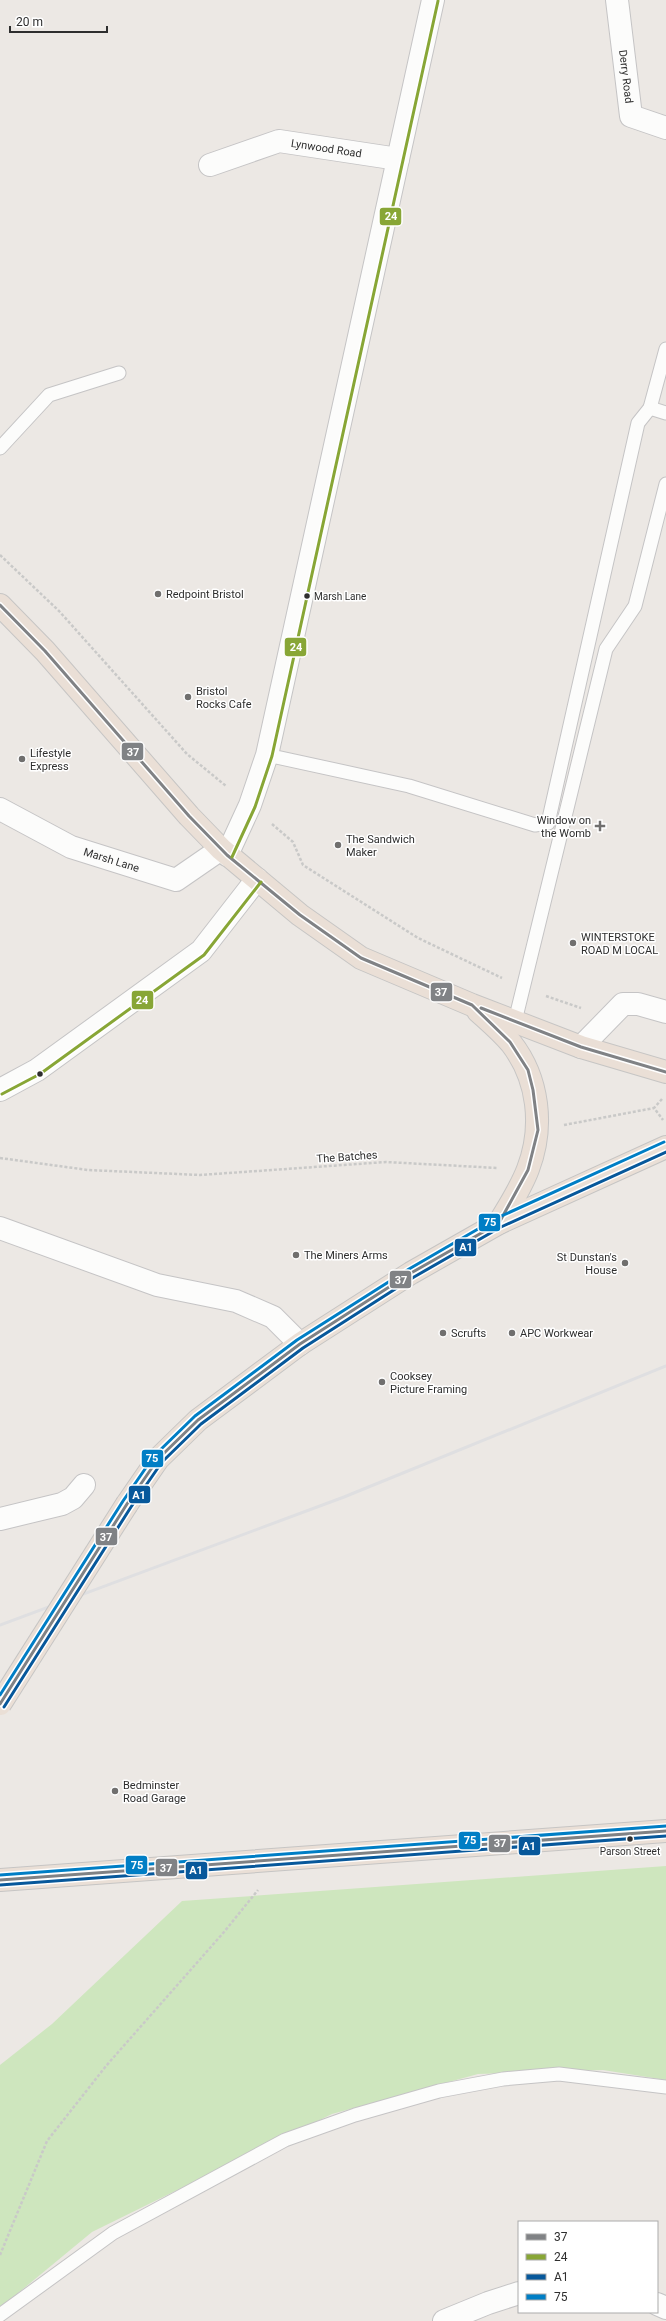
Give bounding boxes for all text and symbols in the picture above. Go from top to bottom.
scale bar [10,8,107,34]
text: 20 m [16,15,43,29]
street label: Derry Road [617,49,636,104]
street label: Lynwood Road [290,136,363,160]
line badge: 24 [379,207,402,226]
text: 24 [385,210,398,223]
place label: Redpoint Bristol [166,588,244,601]
marker: Redpoint Bristol [153,589,163,599]
marker: Marsh Lane [302,591,312,601]
place label: Marsh Lane [314,591,366,602]
line badge: 24 [284,637,307,657]
text: 24 [290,641,303,654]
place label: Bristol Rocks Cafe [196,685,252,711]
marker: Bristol Rocks Cafe [183,692,193,702]
line badge: 37 [121,742,144,761]
text: 37 [127,746,139,759]
place label: Lifestyle Express [30,747,71,773]
marker: Lifestyle Express [17,754,27,764]
place label: Window on the Womb [537,814,591,840]
marker: Window on the Womb [594,820,606,832]
place label: The Sandwich Maker [346,833,415,859]
marker: The Sandwich Maker [333,840,343,850]
street label: Marsh Lane [82,845,141,875]
place label: WINTERSTOKE ROAD M LOCAL [581,931,658,957]
marker: WINTERSTOKE ROAD M LOCAL [568,938,578,948]
line badge: 37 [430,982,453,1002]
text: 37 [435,986,447,999]
line badge: 24 [131,990,154,1010]
text: 24 [136,994,149,1007]
unlabelled marker [35,1069,45,1079]
street label: The Batches [316,1148,378,1166]
line badge: 75 [478,1213,501,1232]
text: 75 [484,1216,496,1229]
line badge: A1 [454,1238,477,1257]
text: A1 [459,1241,473,1254]
place label: The Miners Arms [304,1249,388,1262]
marker: The Miners Arms [291,1250,301,1260]
place label: St Dunstan's House [557,1251,617,1277]
marker: St Dunstan's House [620,1258,630,1268]
line badge: 37 [389,1270,412,1289]
text: 37 [395,1274,407,1287]
place label: Scrufts [451,1327,487,1340]
place label: APC Workwear [520,1327,593,1340]
marker: Scrufts [438,1328,448,1338]
marker: APC Workwear [507,1328,517,1338]
place label: Cooksey Picture Framing [390,1370,467,1396]
marker: Cooksey Picture Framing [377,1377,387,1387]
line badge: 75 [141,1449,164,1468]
text: 75 [146,1452,158,1465]
line badge: A1 [128,1485,151,1504]
text: A1 [132,1489,146,1502]
line badge: 37 [95,1527,118,1546]
text: 37 [100,1531,112,1544]
place label: Bedminster Road Garage [123,1779,186,1805]
marker: Bedminster Road Garage [110,1786,120,1796]
line badge: 75 [458,1831,481,1850]
text: 75 [464,1834,476,1847]
line badge: 37 [488,1834,511,1853]
marker: Parson Street [625,1834,635,1844]
line badge: A1 [518,1836,541,1856]
text: 37 [494,1837,506,1850]
text: A1 [522,1840,536,1853]
place label: Parson Street [600,1846,660,1857]
line badge: 75 [125,1855,148,1875]
line badge: 37 [155,1858,178,1877]
text: 75 [131,1859,143,1872]
line badge: A1 [185,1861,208,1880]
text: 37 [160,1862,172,1875]
text: A1 [189,1864,203,1877]
legend [518,2221,658,2313]
text: 37 [554,2230,568,2244]
text: 24 [554,2250,568,2264]
text: A1 [554,2270,569,2284]
text: 75 [554,2290,568,2304]

